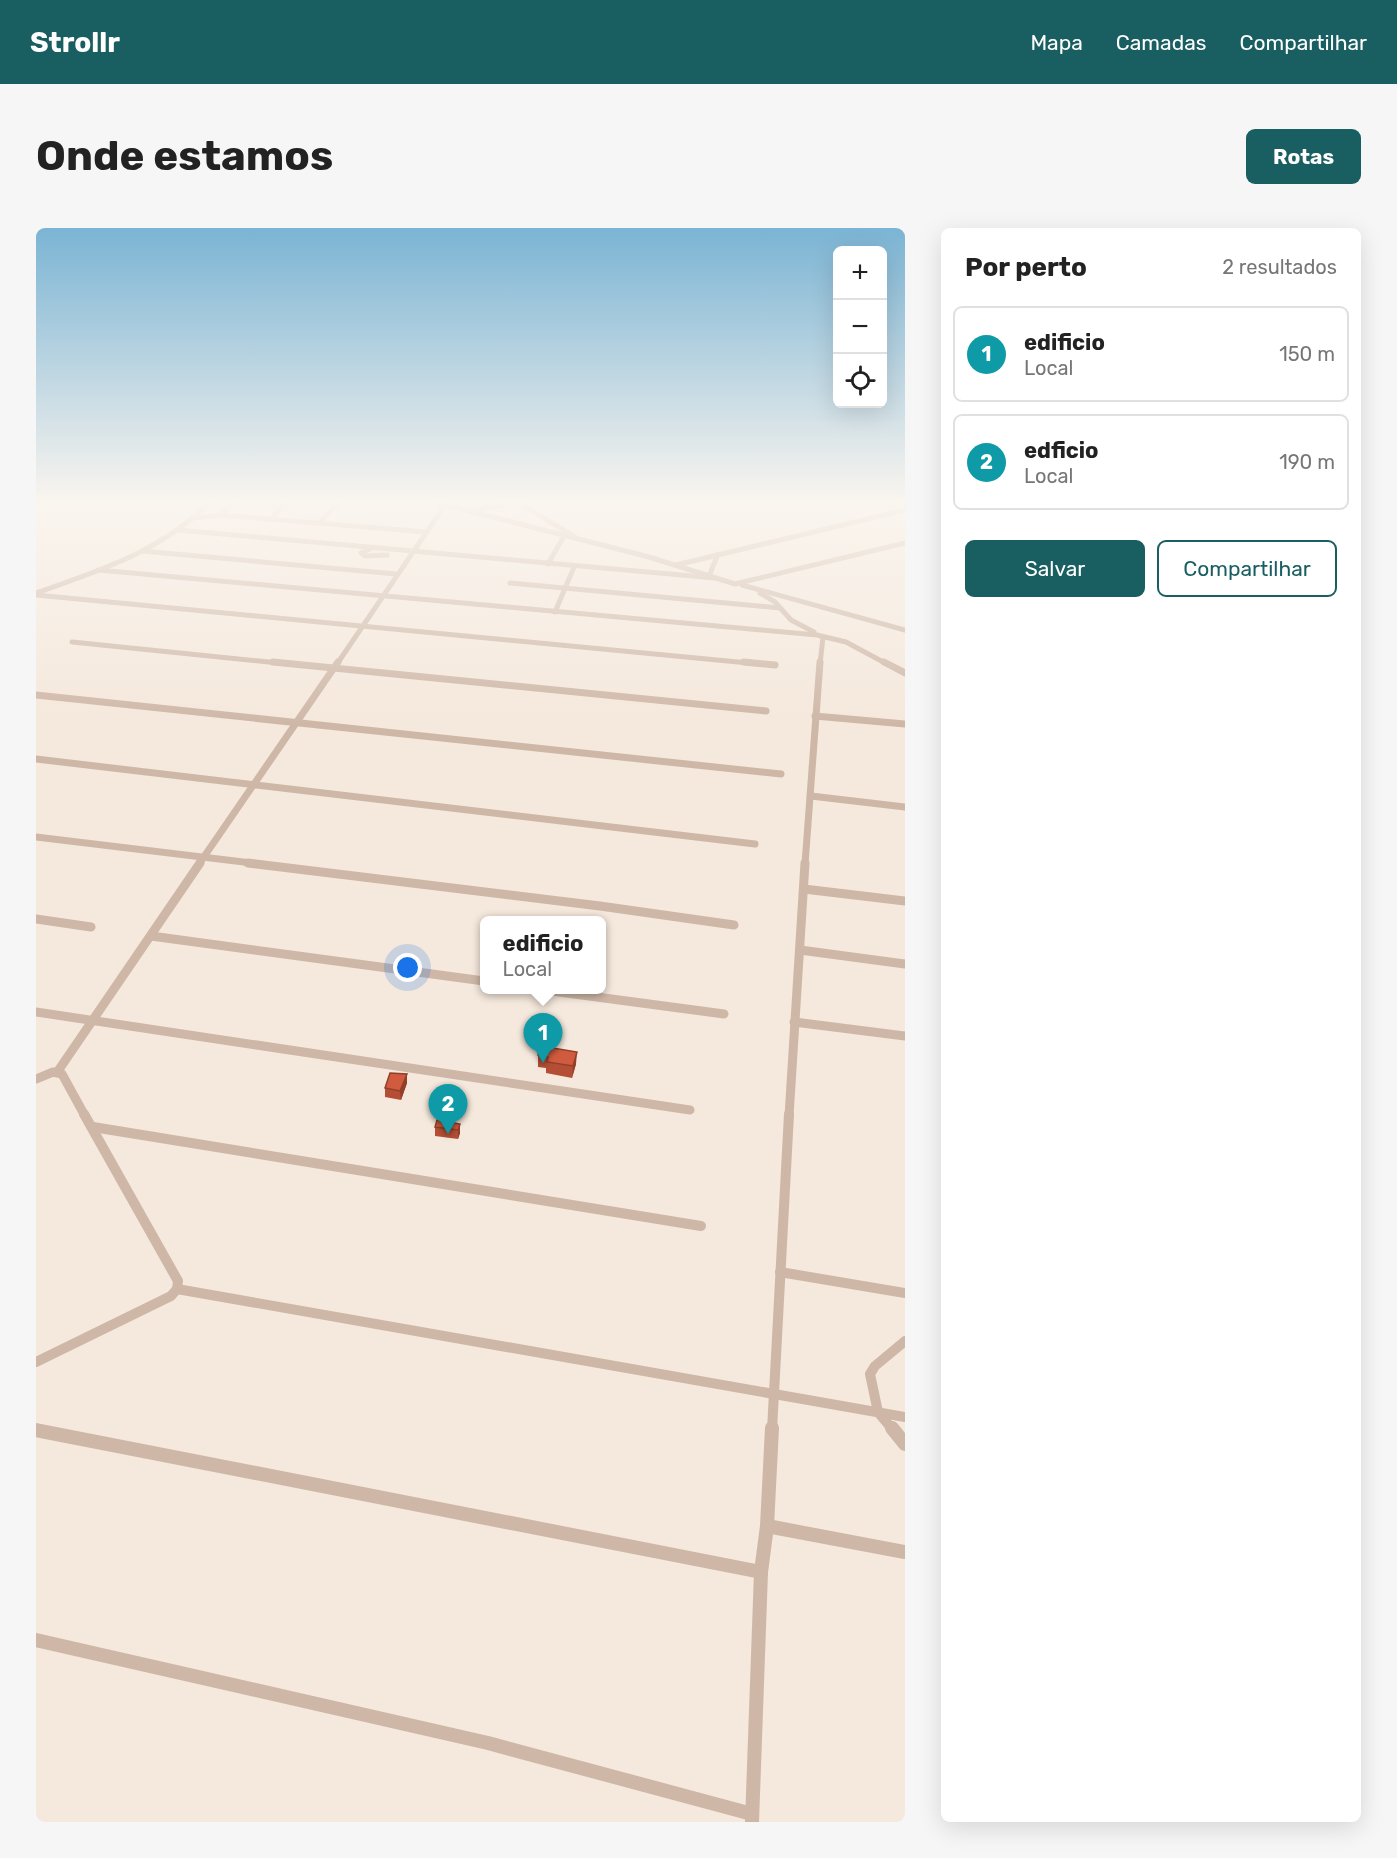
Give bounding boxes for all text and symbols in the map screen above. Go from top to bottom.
text: Strollr [30,26,120,59]
text: Mapa [1030,30,1083,55]
text: Camadas [1116,30,1206,55]
text: Compartilhar [1239,30,1367,55]
button: Rotas [1246,129,1361,184]
text: Onde estamos [36,131,333,181]
map controls [833,246,887,408]
button: + [833,246,887,300]
text: Por perto [965,252,1087,283]
text: 2 resultados [1222,255,1337,279]
button: − [833,300,887,354]
text: edificio [1024,329,1105,356]
text: 1 [982,342,991,366]
text: 150 m [1279,342,1335,366]
button: locate [833,354,887,408]
text: Local [1024,356,1073,380]
text: edficio [1024,437,1099,464]
text: 2 [980,450,993,474]
text: 190 m [1279,450,1335,474]
text: Local [1024,464,1073,488]
button: Salvar [965,540,1145,597]
button: Compartilhar [1157,540,1337,597]
popup [480,916,606,994]
text: edificio [503,930,583,957]
your location [393,953,422,982]
text: Local [503,957,552,981]
pin: 1 [524,1014,562,1063]
pin: 2 [428,1084,468,1134]

